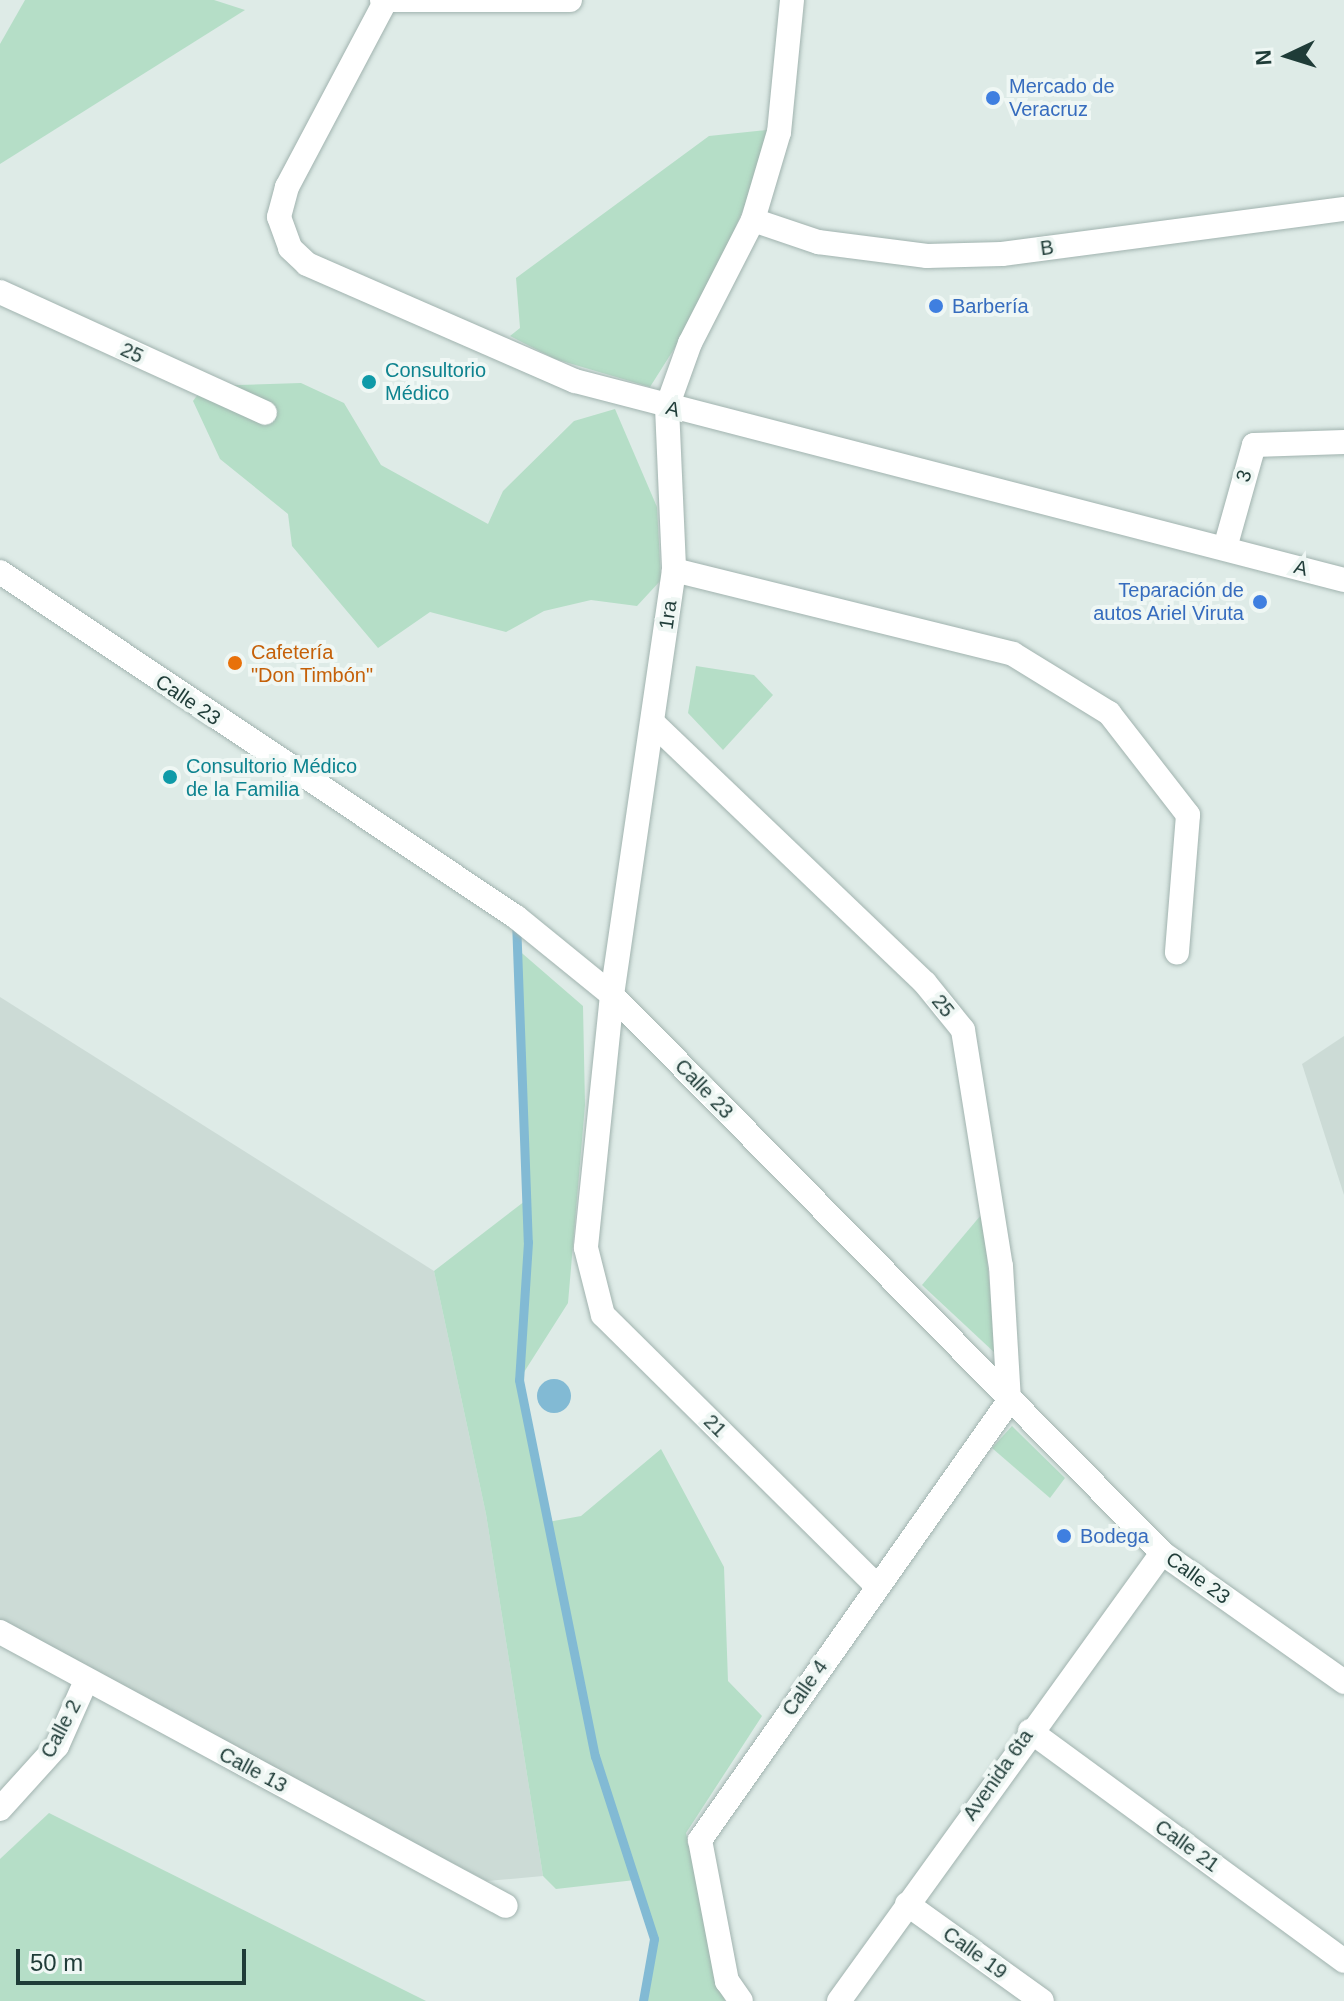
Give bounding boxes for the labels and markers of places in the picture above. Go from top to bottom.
place label: Mercado de Veracruz [1009,74,1115,121]
marker: Mercado de Veracruz [984,89,1002,107]
place label: Barbería [952,294,1029,318]
marker: Barbería [927,297,945,315]
place label: Consultorio Médico [385,358,486,405]
marker: Consultorio Médico [360,373,378,391]
place label: Teparación de autos Ariel Viruta [1092,578,1244,625]
marker: Teparación de autos Ariel Viruta [1251,593,1269,611]
place label: Cafetería "Don Timbón" [251,640,373,687]
marker: Cafetería "Don Timbón" [226,654,244,672]
place label: Consultorio Médico de la Familia [186,754,357,801]
marker: Consultorio Médico de la Familia [161,768,179,786]
place label: Bodega [1080,1524,1149,1548]
marker: Bodega [1055,1527,1073,1545]

